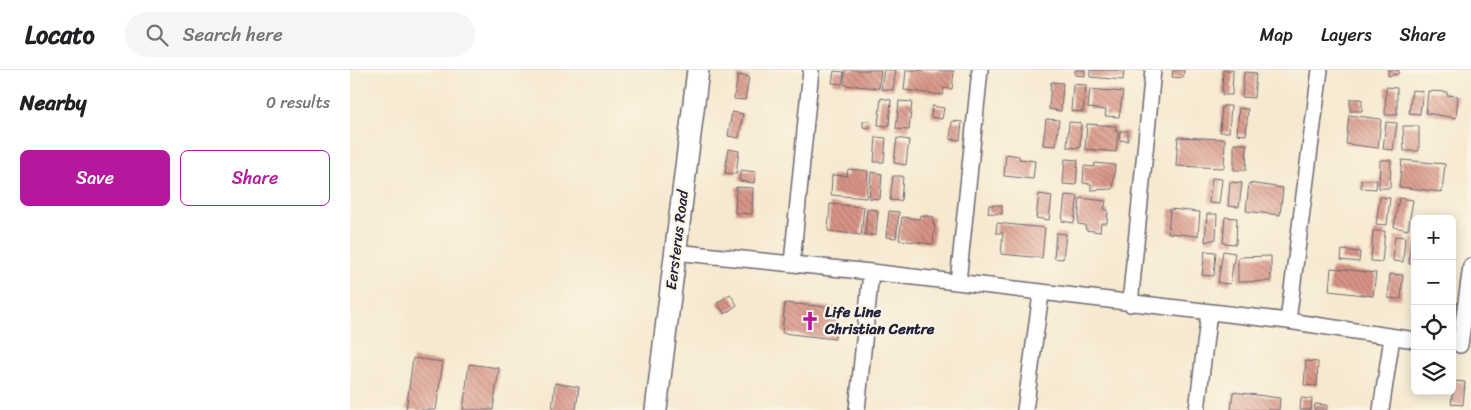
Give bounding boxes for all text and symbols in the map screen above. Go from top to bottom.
search box [125,12,475,57]
text: Locato [25,14,95,56]
text: Search here [183,18,283,51]
text: Map [1260,19,1293,51]
text: Layers [1321,19,1372,51]
text: Share [1400,19,1446,51]
icon: search [143,21,171,49]
text: Nearby [20,84,86,122]
text: 0 results [266,88,330,117]
button: Save [20,150,170,206]
button: Share [180,150,330,206]
street label: Eersterus Road [658,188,696,291]
map controls [1411,215,1456,395]
button: + [1411,215,1456,260]
button: − [1411,260,1456,305]
place label: Life Line Christian Centre [824,299,935,342]
button: locate [1411,305,1456,350]
church icon: Life Line Christian Centre [799,310,821,332]
button: layers [1411,350,1456,395]

